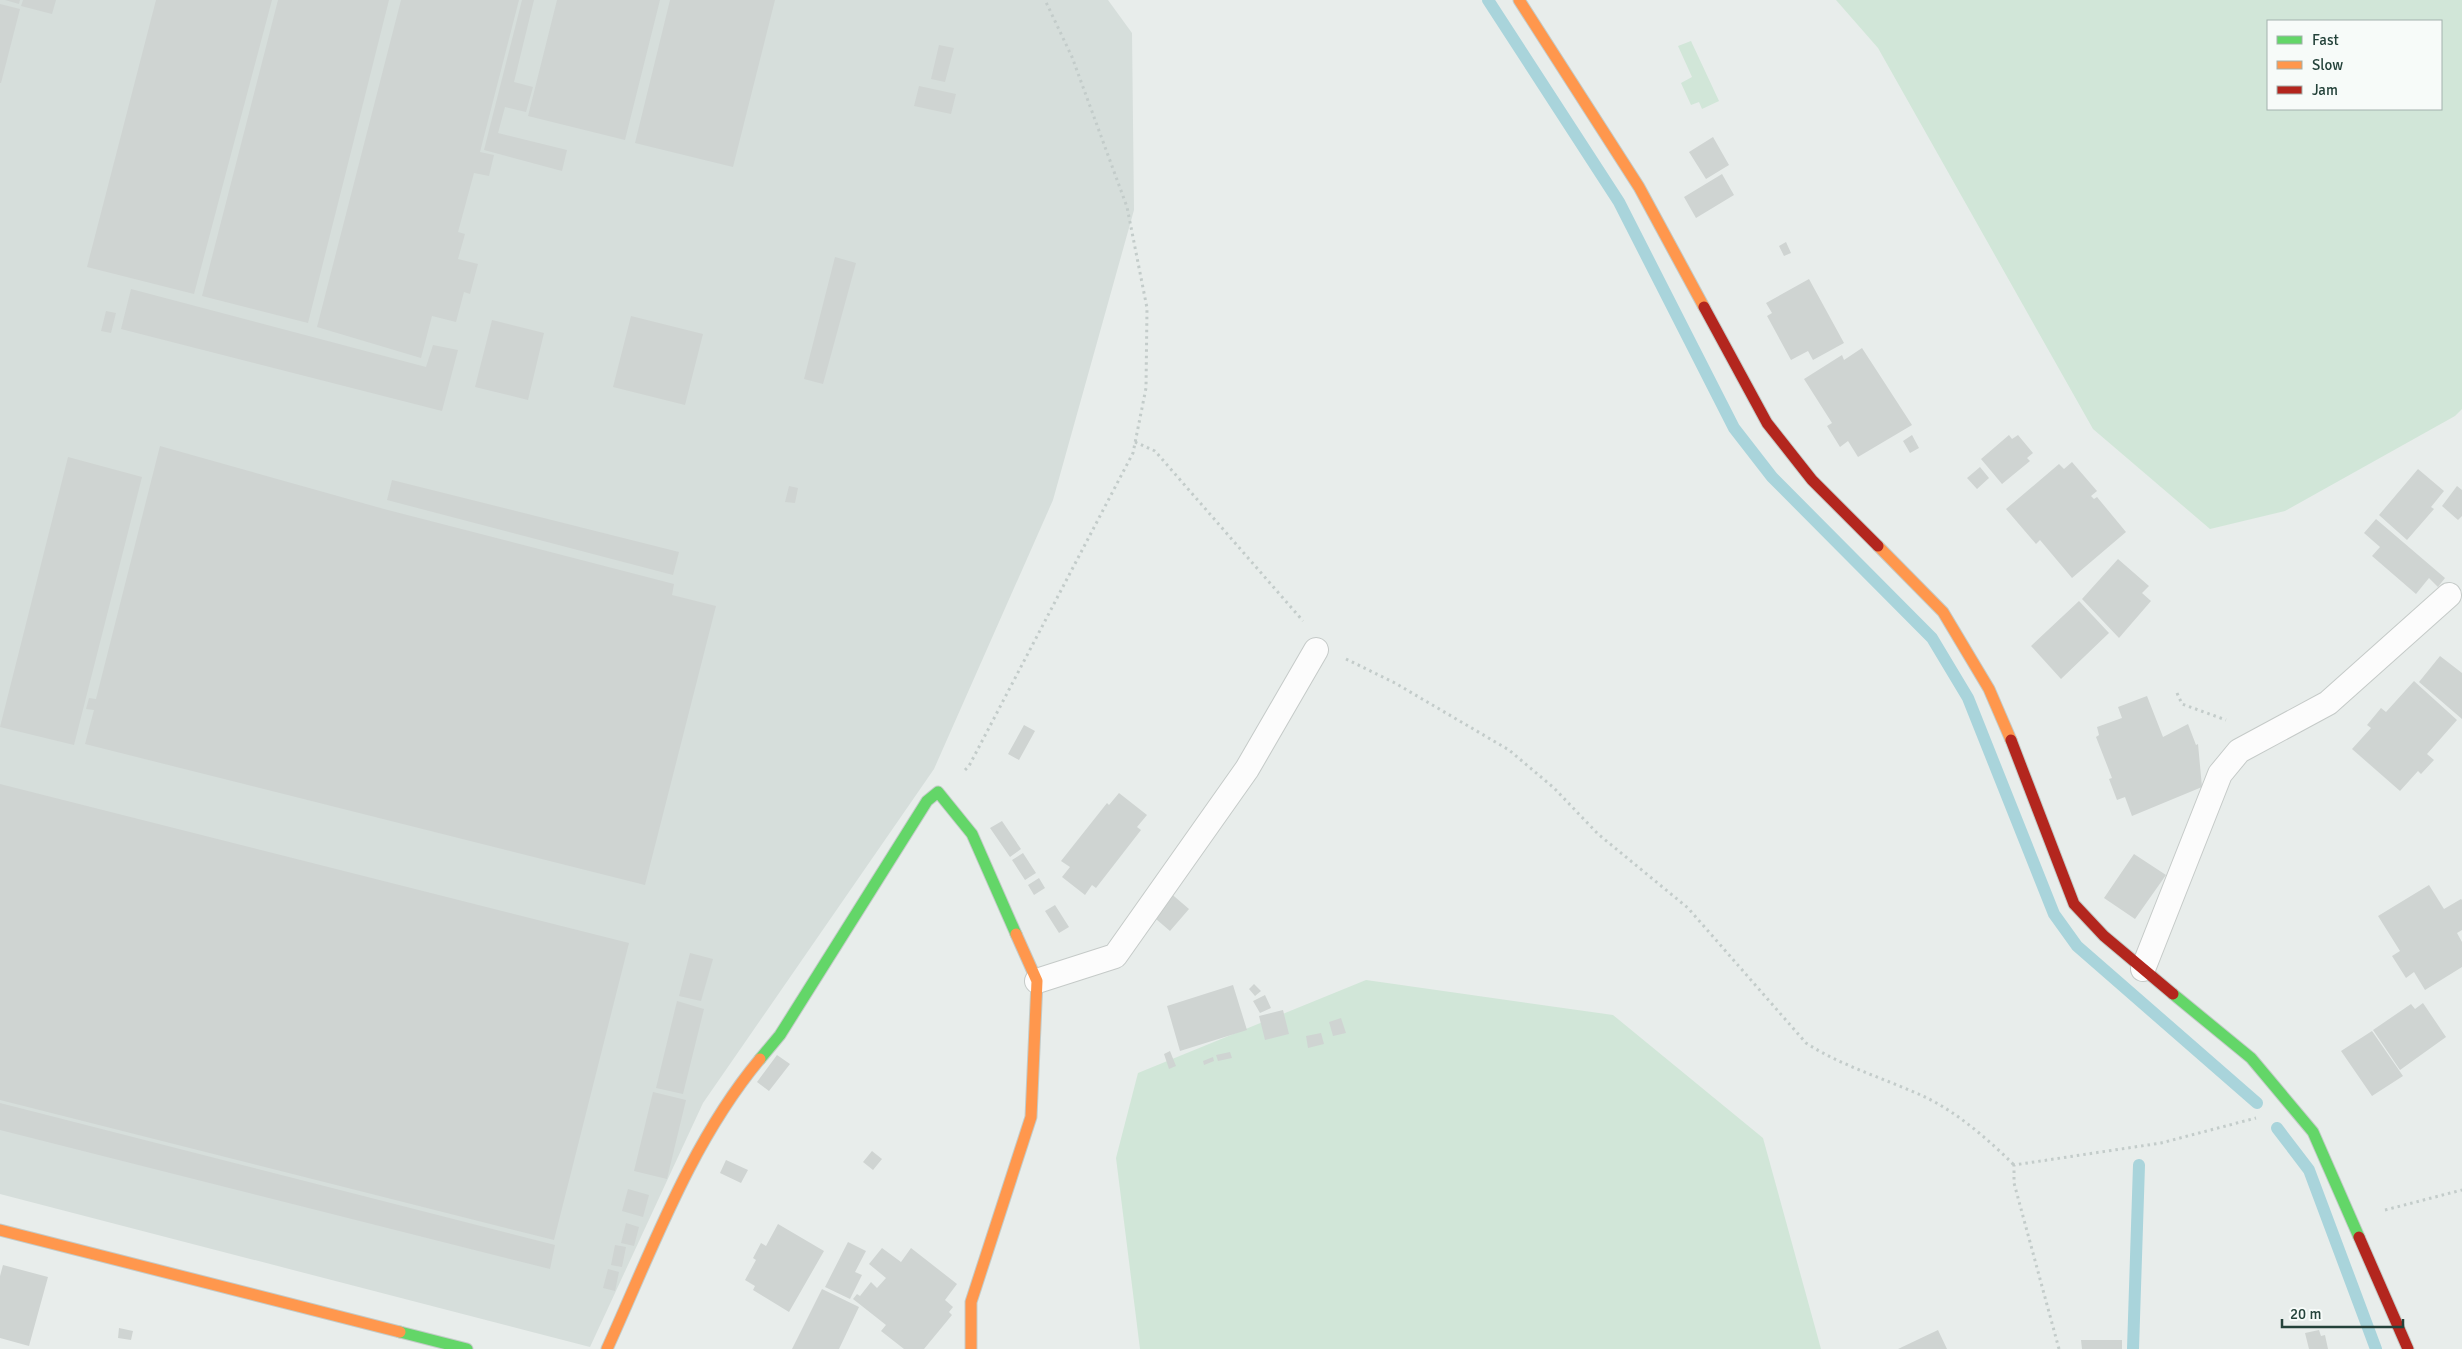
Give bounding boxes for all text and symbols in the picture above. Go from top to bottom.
legend [2267,20,2442,110]
text: Fast [2312,31,2339,49]
text: Slow [2312,56,2343,74]
text: Jam [2312,81,2338,99]
scale bar [2282,1296,2403,1328]
text: 20 m [2290,1305,2321,1323]

